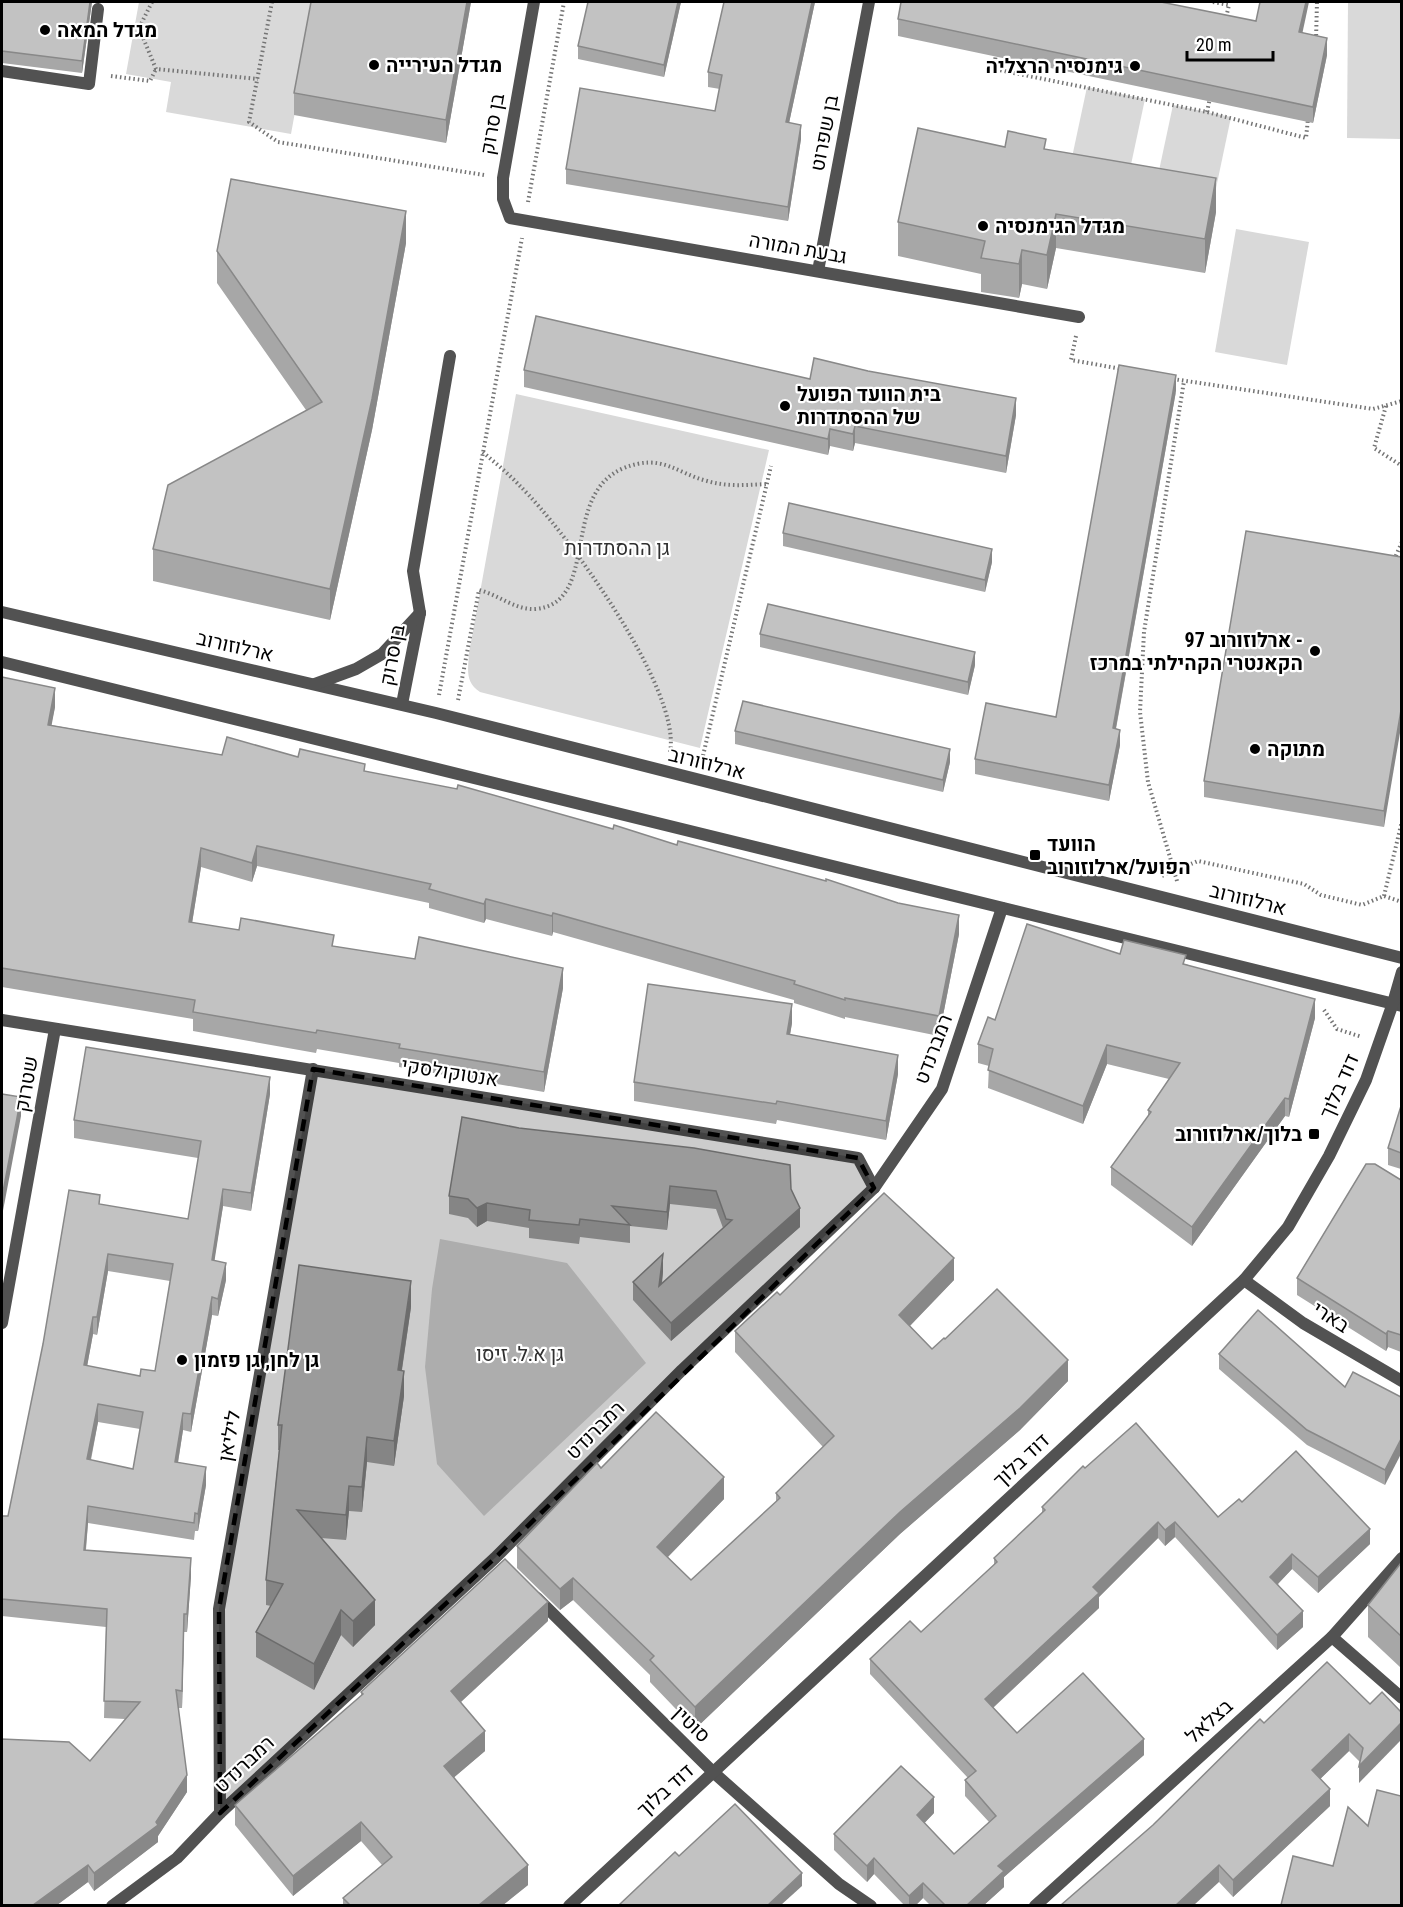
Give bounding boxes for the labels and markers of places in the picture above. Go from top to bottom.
place label: מגדל המאה [57,18,157,42]
marker: מגדל המאה [38,23,52,37]
place label: מגדל העירייה [386,53,502,77]
place label: גימנסיה הרצליה [985,54,1123,78]
marker: מגדל העירייה [367,58,381,72]
marker: גימנסיה הרצליה [1128,59,1142,73]
place label: מגדל הגימנסיה [995,214,1125,238]
marker: מגדל הגימנסיה [976,219,990,233]
place label: בית הוועד הפועל של ההסתדרות [797,382,941,429]
marker: בית הוועד הפועל של ההסתדרות [778,399,792,413]
place label: ארלוזורוב 97 - הקאנטרי הקהילתי במרכז [1090,628,1303,675]
marker: ארלוזורוב 97 - הקאנטרי הקהילתי במרכז [1308,644,1322,658]
place label: מתוקה [1267,737,1325,761]
marker: מתוקה [1248,742,1262,756]
place label: הוועד הפועל/ארלוזורוב [1047,832,1191,879]
marker: הוועד הפועל/ארלוזורוב [1028,848,1042,862]
place label: בלוך/ארלוזורוב [1175,1122,1302,1146]
marker: בלוך/ארלוזורוב [1307,1127,1321,1141]
place label: גן לחן, גן פזמון [194,1348,319,1372]
marker: גן לחן, גן פזמון [175,1353,189,1367]

